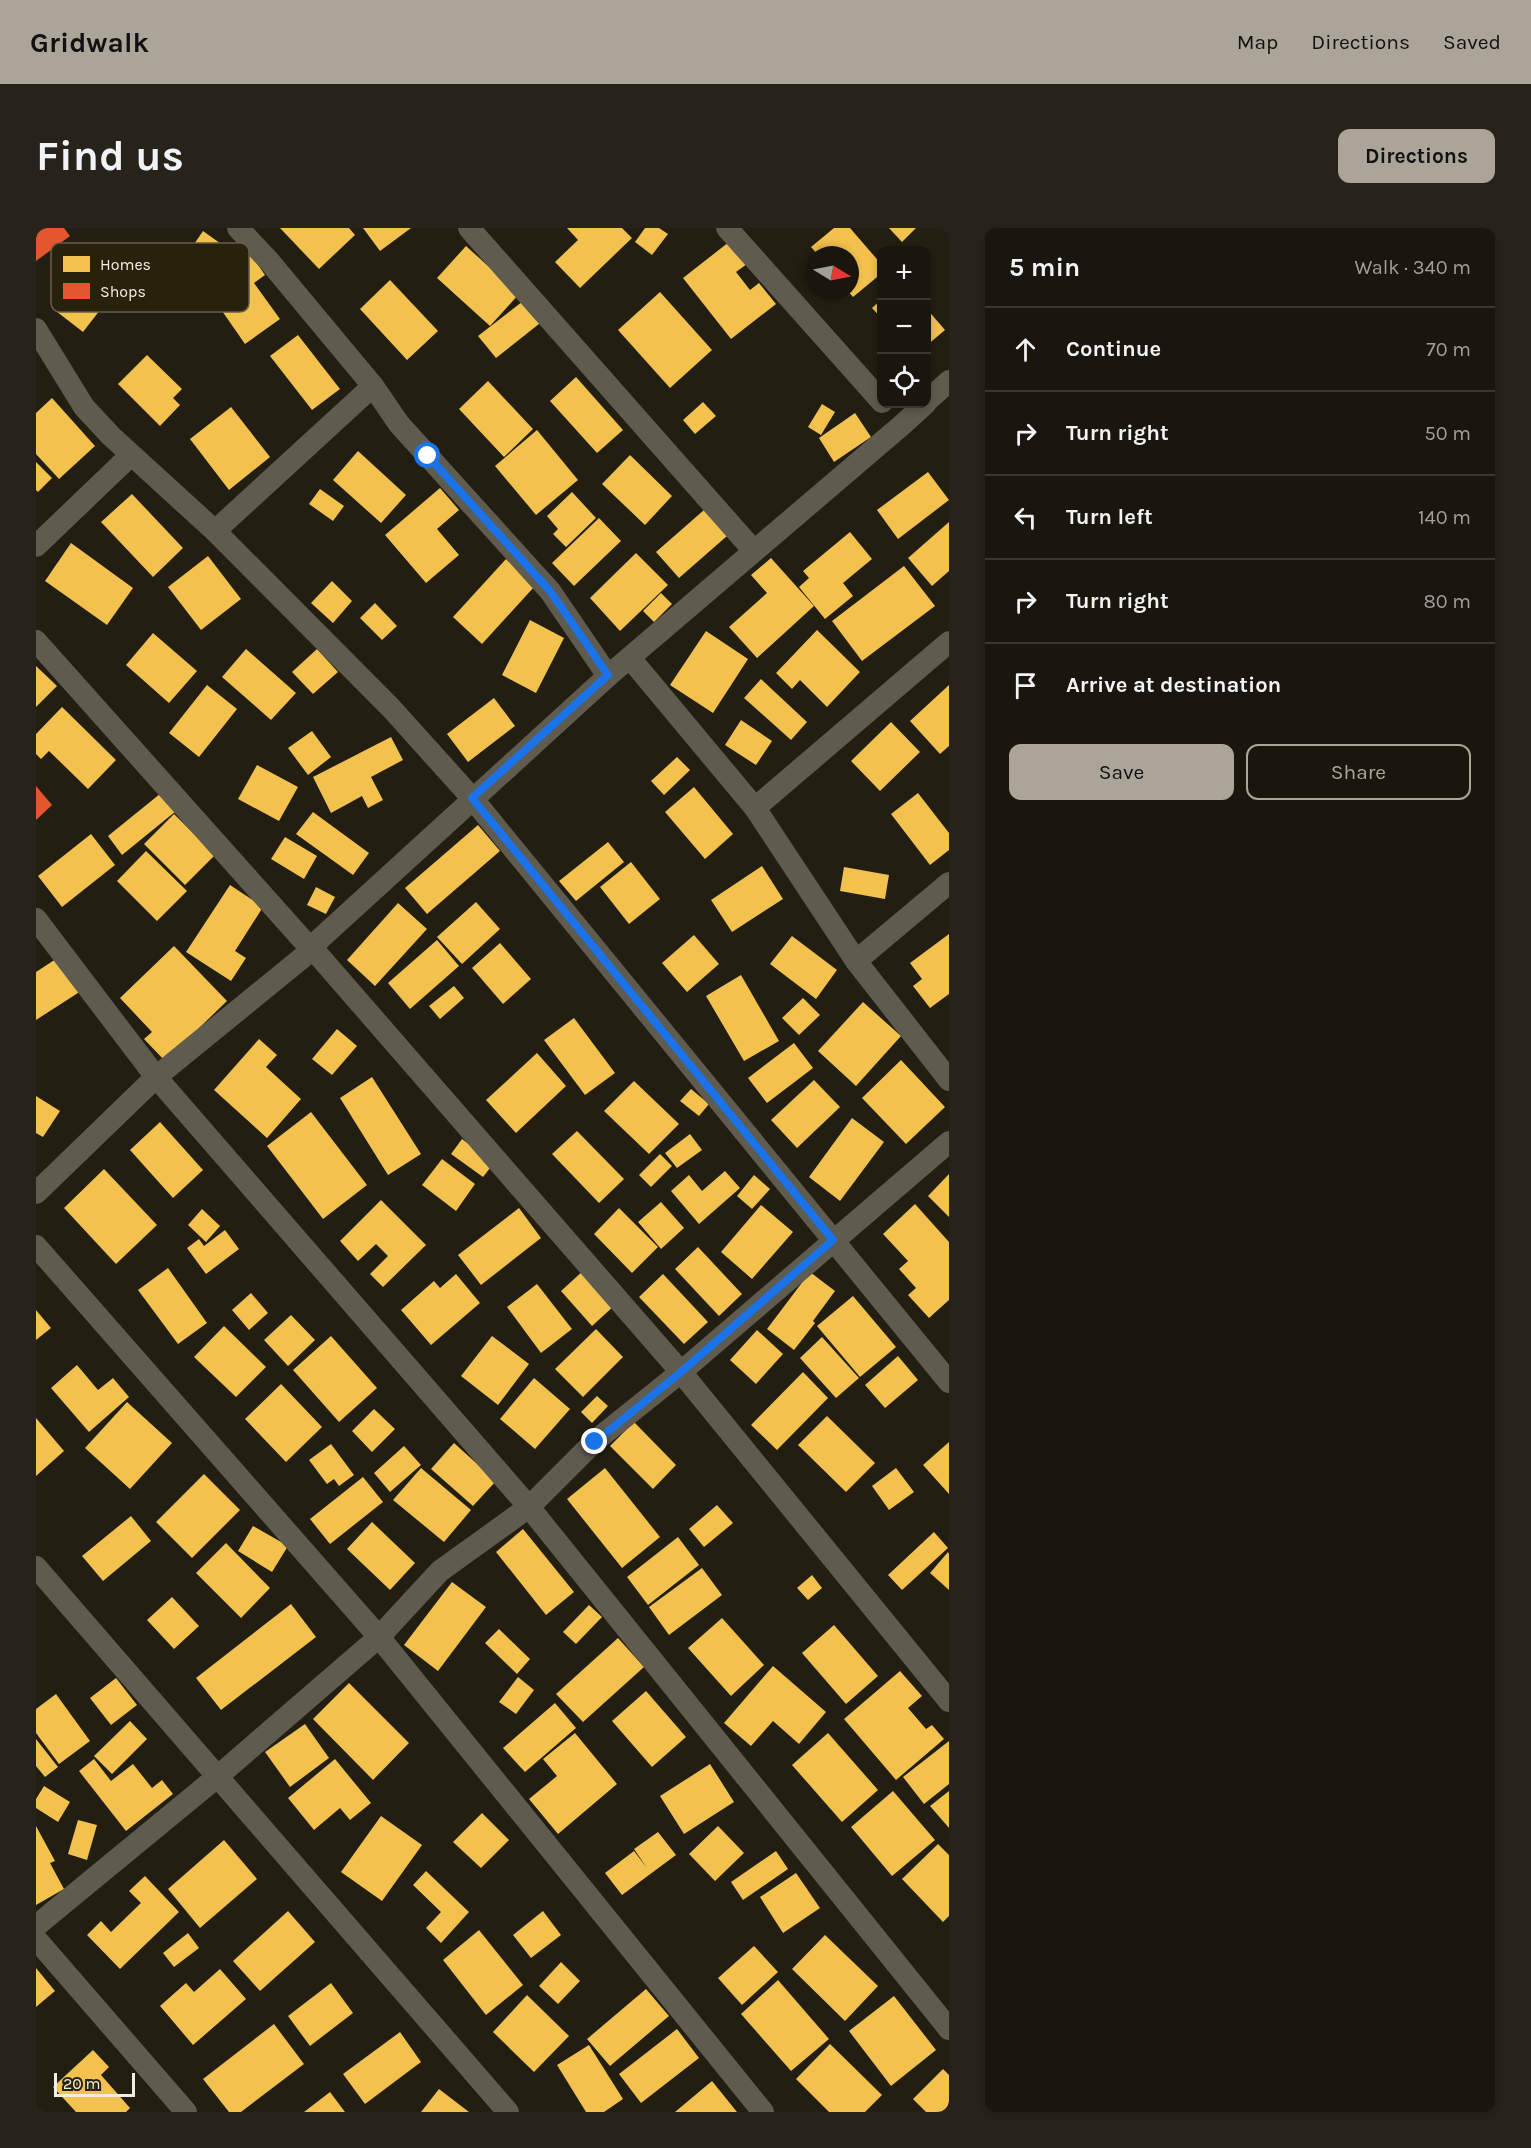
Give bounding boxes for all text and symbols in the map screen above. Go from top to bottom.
text: Gridwalk [30,26,149,59]
text: Map [1237,30,1278,54]
text: Directions [1311,30,1410,54]
text: Saved [1443,30,1501,54]
button: Directions [1338,129,1495,183]
text: Find us [36,131,184,181]
legend [51,243,249,312]
north arrow [805,246,859,300]
map controls [877,246,931,408]
button: + [877,246,931,300]
text: 5 min [1009,252,1080,283]
text: Homes [100,255,151,274]
text: Walk · 340 m [1355,256,1471,279]
text: Shops [100,282,146,301]
button: − [877,300,931,354]
icon: ahead [1009,333,1042,366]
text: Continue [1066,336,1161,362]
text: 70 m [1426,338,1471,361]
button: locate [877,354,931,408]
icon: right [1009,417,1042,450]
text: Turn right [1066,420,1169,446]
text: 50 m [1424,422,1471,445]
route start [414,442,440,468]
icon: left [1009,501,1042,534]
text: Turn left [1066,504,1153,530]
text: 140 m [1418,506,1471,529]
icon: right [1009,585,1042,618]
text: Turn right [1066,588,1169,614]
text: 80 m [1423,590,1471,613]
icon: arrive [1009,669,1042,702]
text: Arrive at destination [1066,672,1281,698]
button: Save [1009,744,1234,800]
button: Share [1246,744,1471,800]
route end [581,1428,607,1454]
scale bar [54,2070,135,2098]
text: 20 m [63,2074,101,2093]

